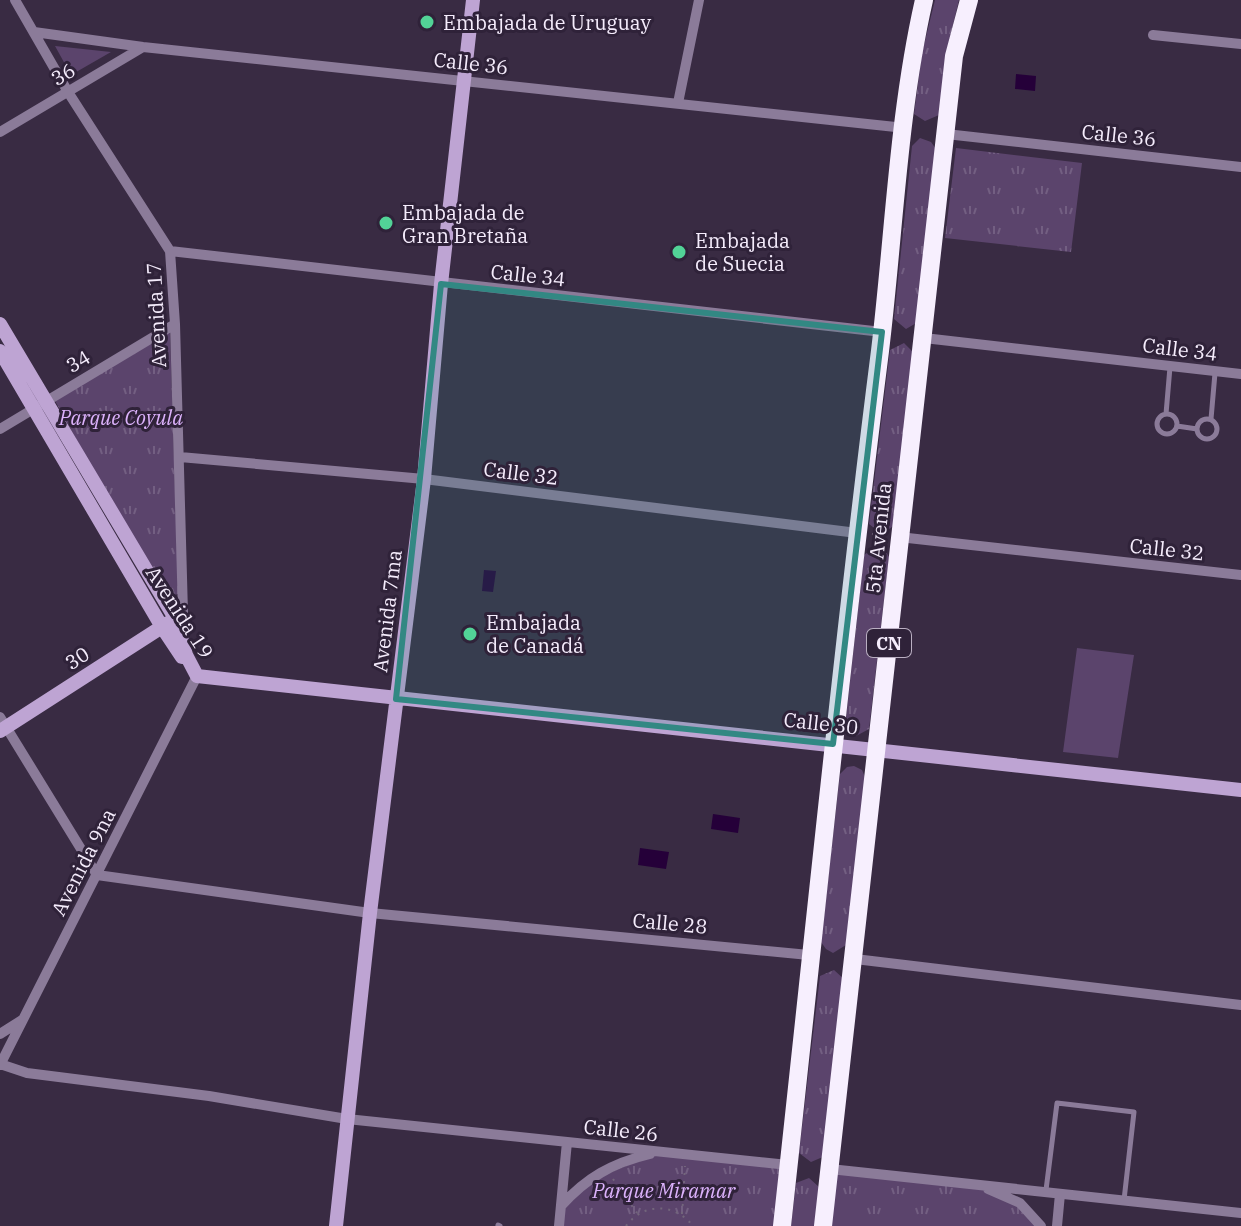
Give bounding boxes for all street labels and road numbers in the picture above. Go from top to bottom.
street label: Calle 36 [432,46,510,80]
street label: 36 [46,56,80,92]
street label: Calle 36 [1080,118,1158,152]
street label: Calle 34 [489,258,567,292]
street label: Avenida 17 [140,262,172,368]
street label: Calle 34 [1141,331,1219,367]
street label: 34 [61,343,95,379]
street label: Calle 32 [482,455,560,491]
street label: 5ta Avenida [859,481,897,595]
street label: Calle 32 [1128,532,1206,566]
street label: Avenida 7ma [366,548,408,674]
street label: Avenida 19 [140,561,220,663]
road number: CN [867,629,911,657]
street label: 30 [60,640,94,676]
street label: Calle 30 [782,706,860,740]
street label: Avenida 9na [44,804,122,920]
street label: Calle 28 [631,906,709,940]
street label: Calle 26 [582,1113,660,1147]

